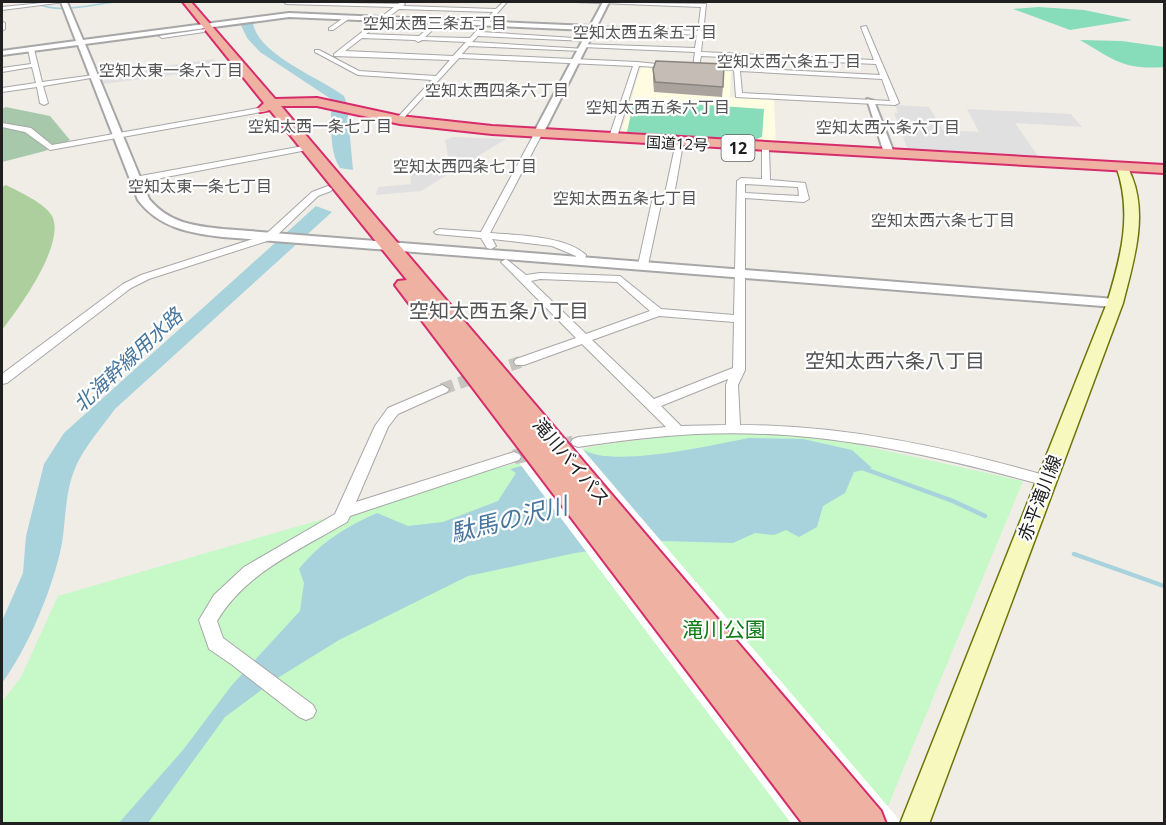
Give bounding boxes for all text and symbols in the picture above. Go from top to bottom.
district label: 空知太西三条五丁目 [363,12,507,34]
district label: 空知太西五条五丁目 [573,21,717,43]
district label: 空知太西六条五丁目 [717,50,861,72]
district label: 空知太東一条六丁目 [99,59,243,81]
district label: 空知太西四条六丁目 [425,79,569,101]
district label: 空知太西五条六丁目 [586,96,730,118]
district label: 空知太西一条七丁目 [248,115,392,137]
district label: 空知太西六条六丁目 [816,116,960,138]
street label: 国道12号 [645,131,709,155]
road number: 12 [722,135,754,161]
district label: 空知太西四条七丁目 [393,155,537,177]
district label: 空知太東一条七丁目 [128,175,272,197]
district label: 空知太西五条七丁目 [553,187,697,209]
district label: 空知太西六条七丁目 [871,209,1015,231]
district label: 空知太西五条八丁目 [409,297,589,324]
water label: 北海幹線用水路 [67,301,190,417]
district label: 空知太西六条八丁目 [805,347,985,374]
street label: 滝川バイパス [528,412,616,510]
street label: 赤平滝川線 [1012,451,1066,544]
water label: 駄馬の沢川 [446,487,574,549]
park label: 滝川公園 [682,615,766,643]

